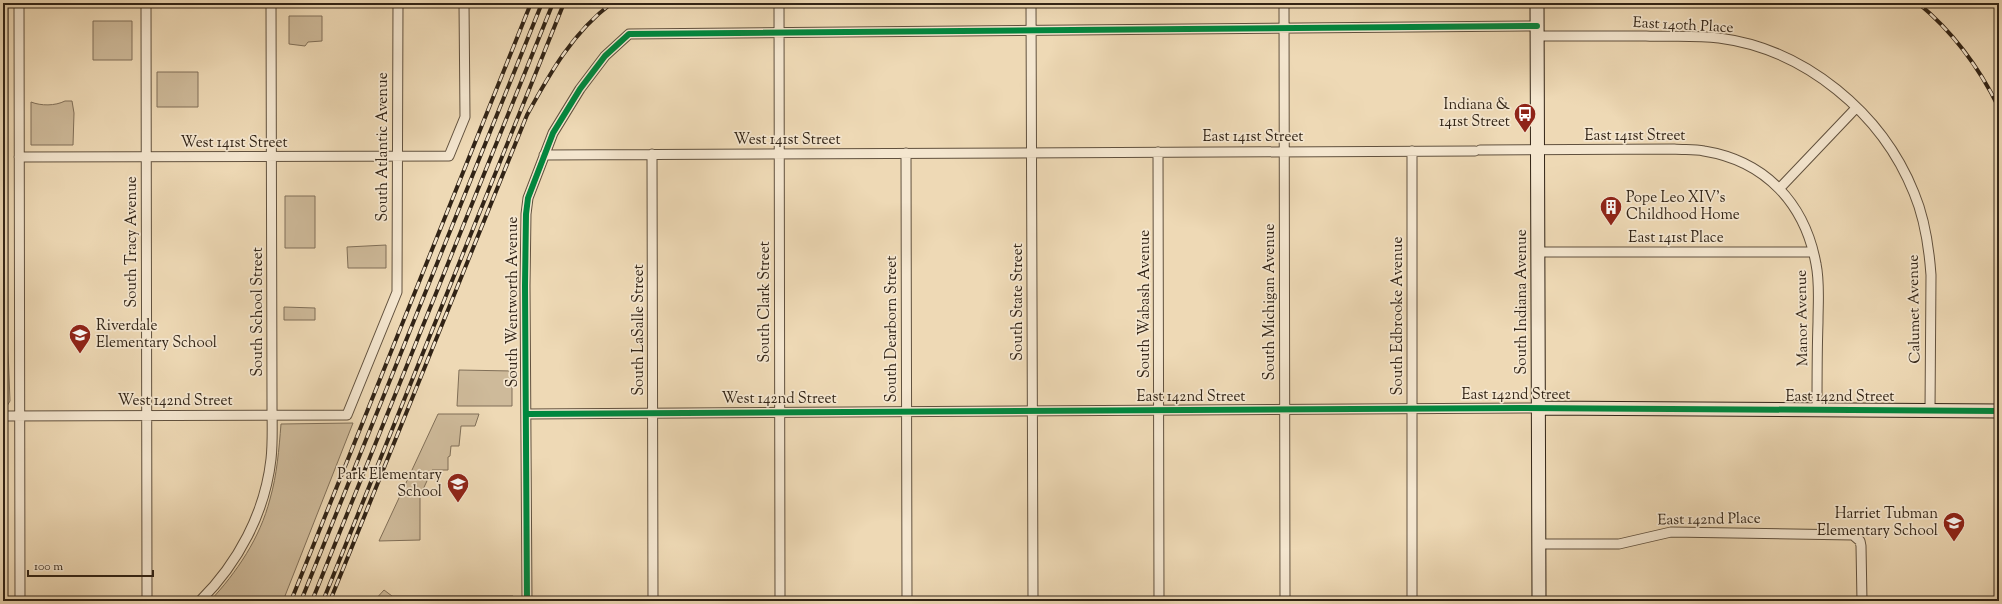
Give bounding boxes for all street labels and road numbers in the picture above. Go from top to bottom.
street label: East 140th Place [1632,13,1734,39]
street label: South Atlantic Avenue [373,72,394,222]
street label: East 141st Street [1585,126,1685,147]
street label: East 141st Street [1203,127,1303,148]
street label: West 141st Street [733,130,841,151]
street label: West 141st Street [180,133,288,154]
street label: South Tracy Avenue [122,176,143,308]
street label: South Wentworth Avenue [503,217,524,387]
street label: South Michigan Avenue [1260,223,1281,381]
street label: East 141st Place [1628,228,1724,249]
street label: South Indiana Avenue [1512,229,1533,375]
street label: South Wabash Avenue [1135,230,1156,378]
street label: South Edbrooke Avenue [1388,237,1409,395]
street label: South Clark Street [755,241,776,363]
street label: South State Street [1008,243,1029,361]
street label: South School Street [248,247,269,377]
street label: Calumet Avenue [1904,254,1926,364]
street label: South Dearborn Street [882,256,903,402]
street label: South LaSalle Street [629,264,650,396]
street label: Manor Avenue [1792,270,1814,366]
street label: East 142nd Street [1462,385,1571,406]
street label: East 142nd Street [1137,387,1246,408]
street label: East 142nd Street [1786,387,1895,408]
street label: West 142nd Street [721,389,837,410]
street label: West 142nd Street [117,391,233,412]
street label: East 142nd Place [1657,509,1761,531]

